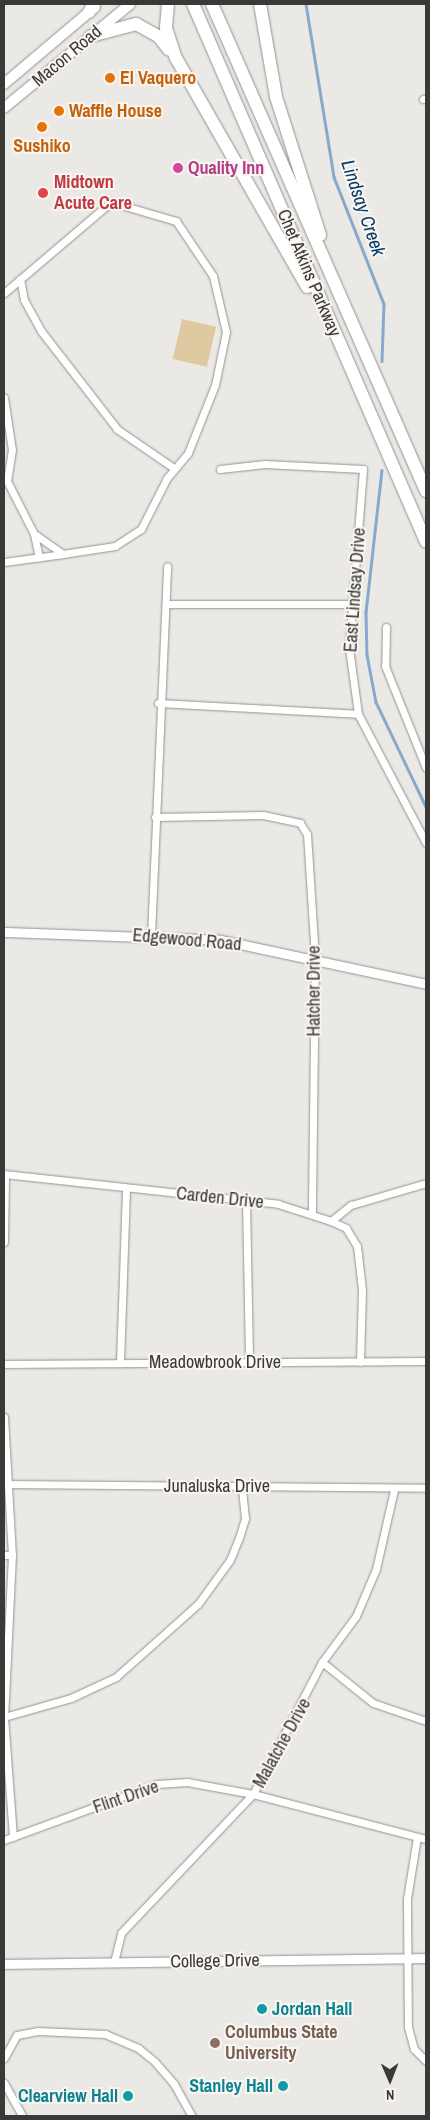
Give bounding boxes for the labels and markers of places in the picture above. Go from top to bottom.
place label: El Vaquero [120,67,196,89]
marker: El Vaquero [104,72,116,84]
place label: Waffle House [69,100,162,122]
marker: Waffle House [53,105,65,117]
marker: Sushiko [36,121,48,133]
place label: Sushiko [13,135,71,157]
place label: Quality Inn [188,157,264,179]
marker: Quality Inn [172,162,184,174]
place label: Midtown Acute Care [54,172,132,214]
marker: Midtown Acute Care [36,186,50,200]
place label: Jordan Hall [272,1998,352,2020]
marker: Jordan Hall [256,2003,268,2015]
place label: Columbus State University [225,2022,337,2064]
marker: Columbus State University [209,2037,221,2049]
place label: Stanley Hall [189,2075,273,2097]
marker: Stanley Hall [277,2080,289,2092]
place label: Clearview Hall [18,2085,118,2107]
marker: Clearview Hall [122,2090,134,2102]

